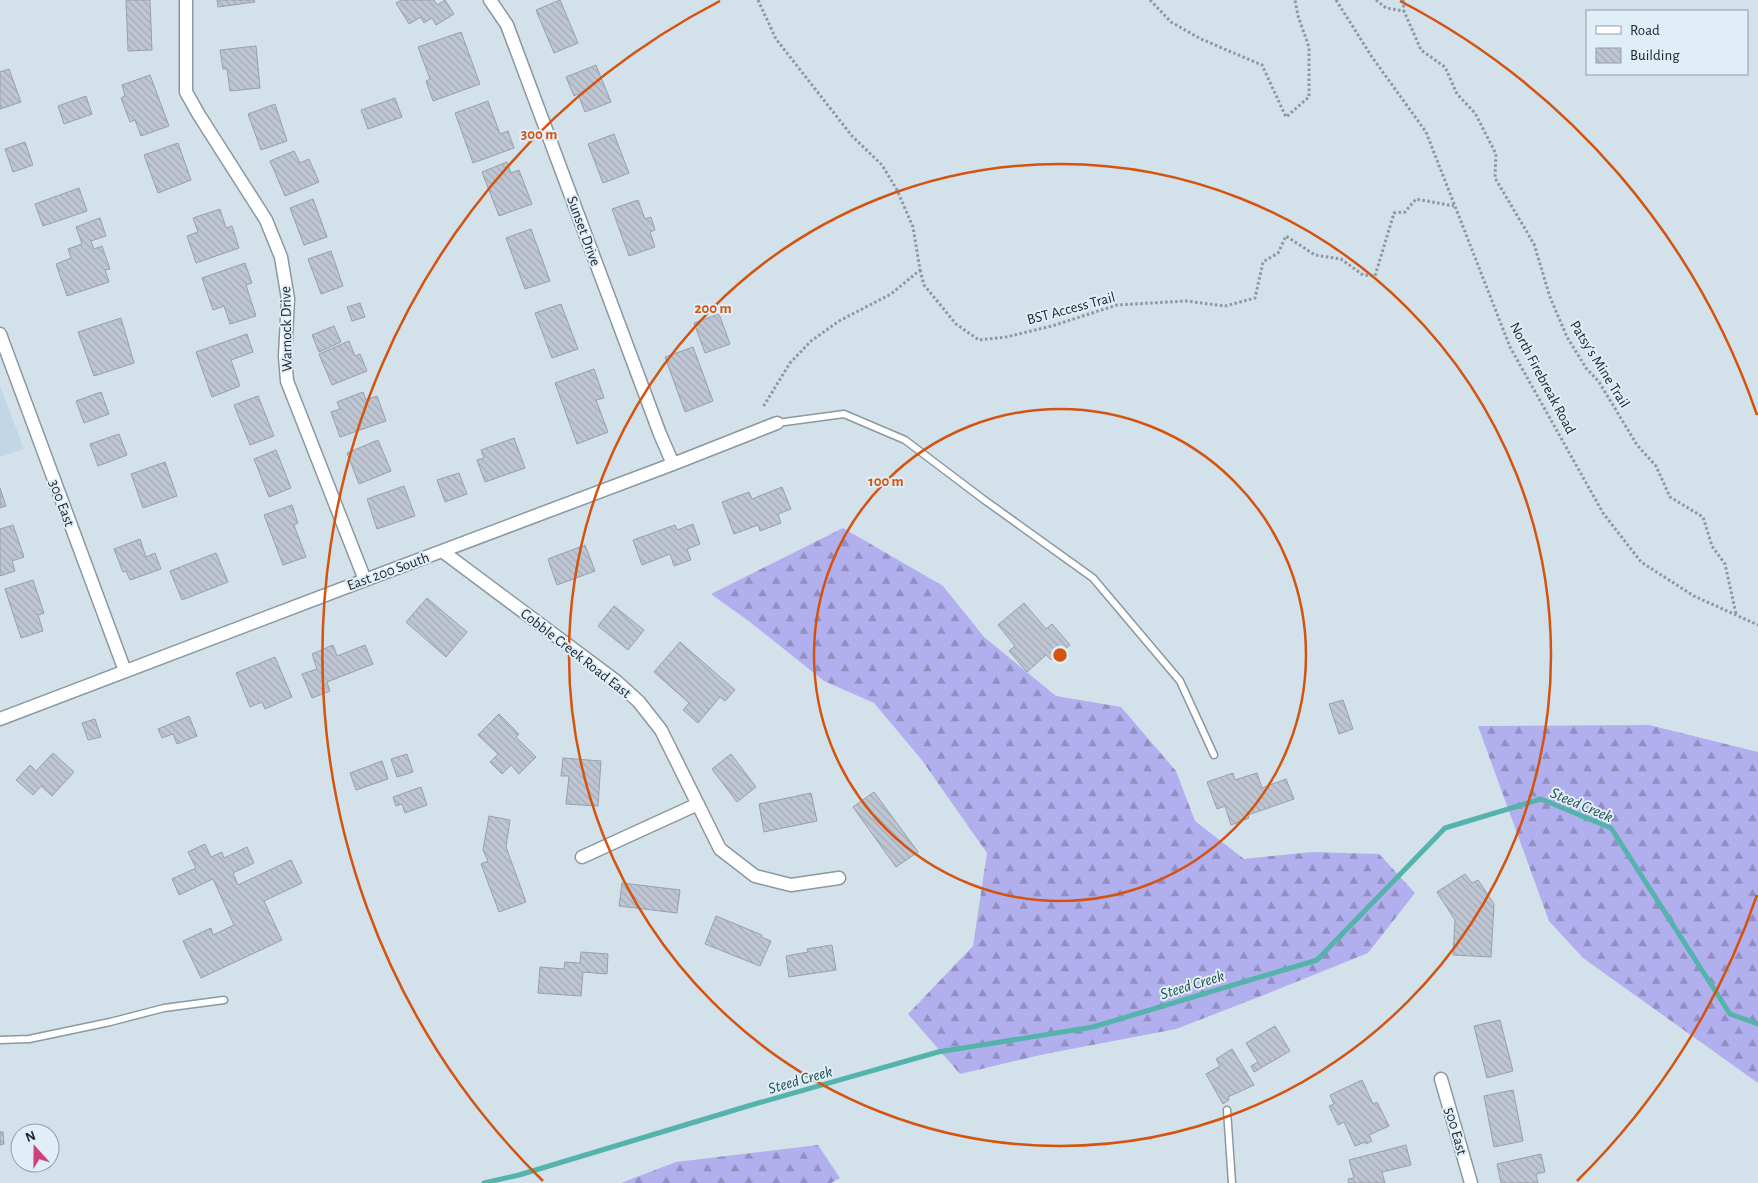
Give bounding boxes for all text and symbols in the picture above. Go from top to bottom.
legend [1586,10,1748,75]
text: Road [1630,23,1660,38]
text: Building [1630,48,1680,63]
text: 300 m [521,127,557,142]
street label: Sunset Drive [564,194,603,268]
street label: Warnock Drive [278,286,295,372]
street label: BST Access Trail [1025,290,1117,327]
text: 200 m [694,301,732,316]
street label: Patsy's Mine Trail [1567,318,1632,410]
street label: North Firebreak Road [1507,320,1578,437]
text: 100 m [868,474,904,489]
street label: 300 East [46,478,77,529]
street label: East 200 South [345,550,431,593]
street label: Cobble Creek Road East [518,606,634,701]
centre of rings [1051,646,1069,664]
water label: Steed Creek [1548,785,1615,825]
water label: Steed Creek [1158,968,1226,1002]
water label: Steed Creek [766,1063,834,1097]
street label: 500 East [1442,1106,1470,1157]
north arrow [10,1123,60,1173]
text: N [24,1129,38,1145]

